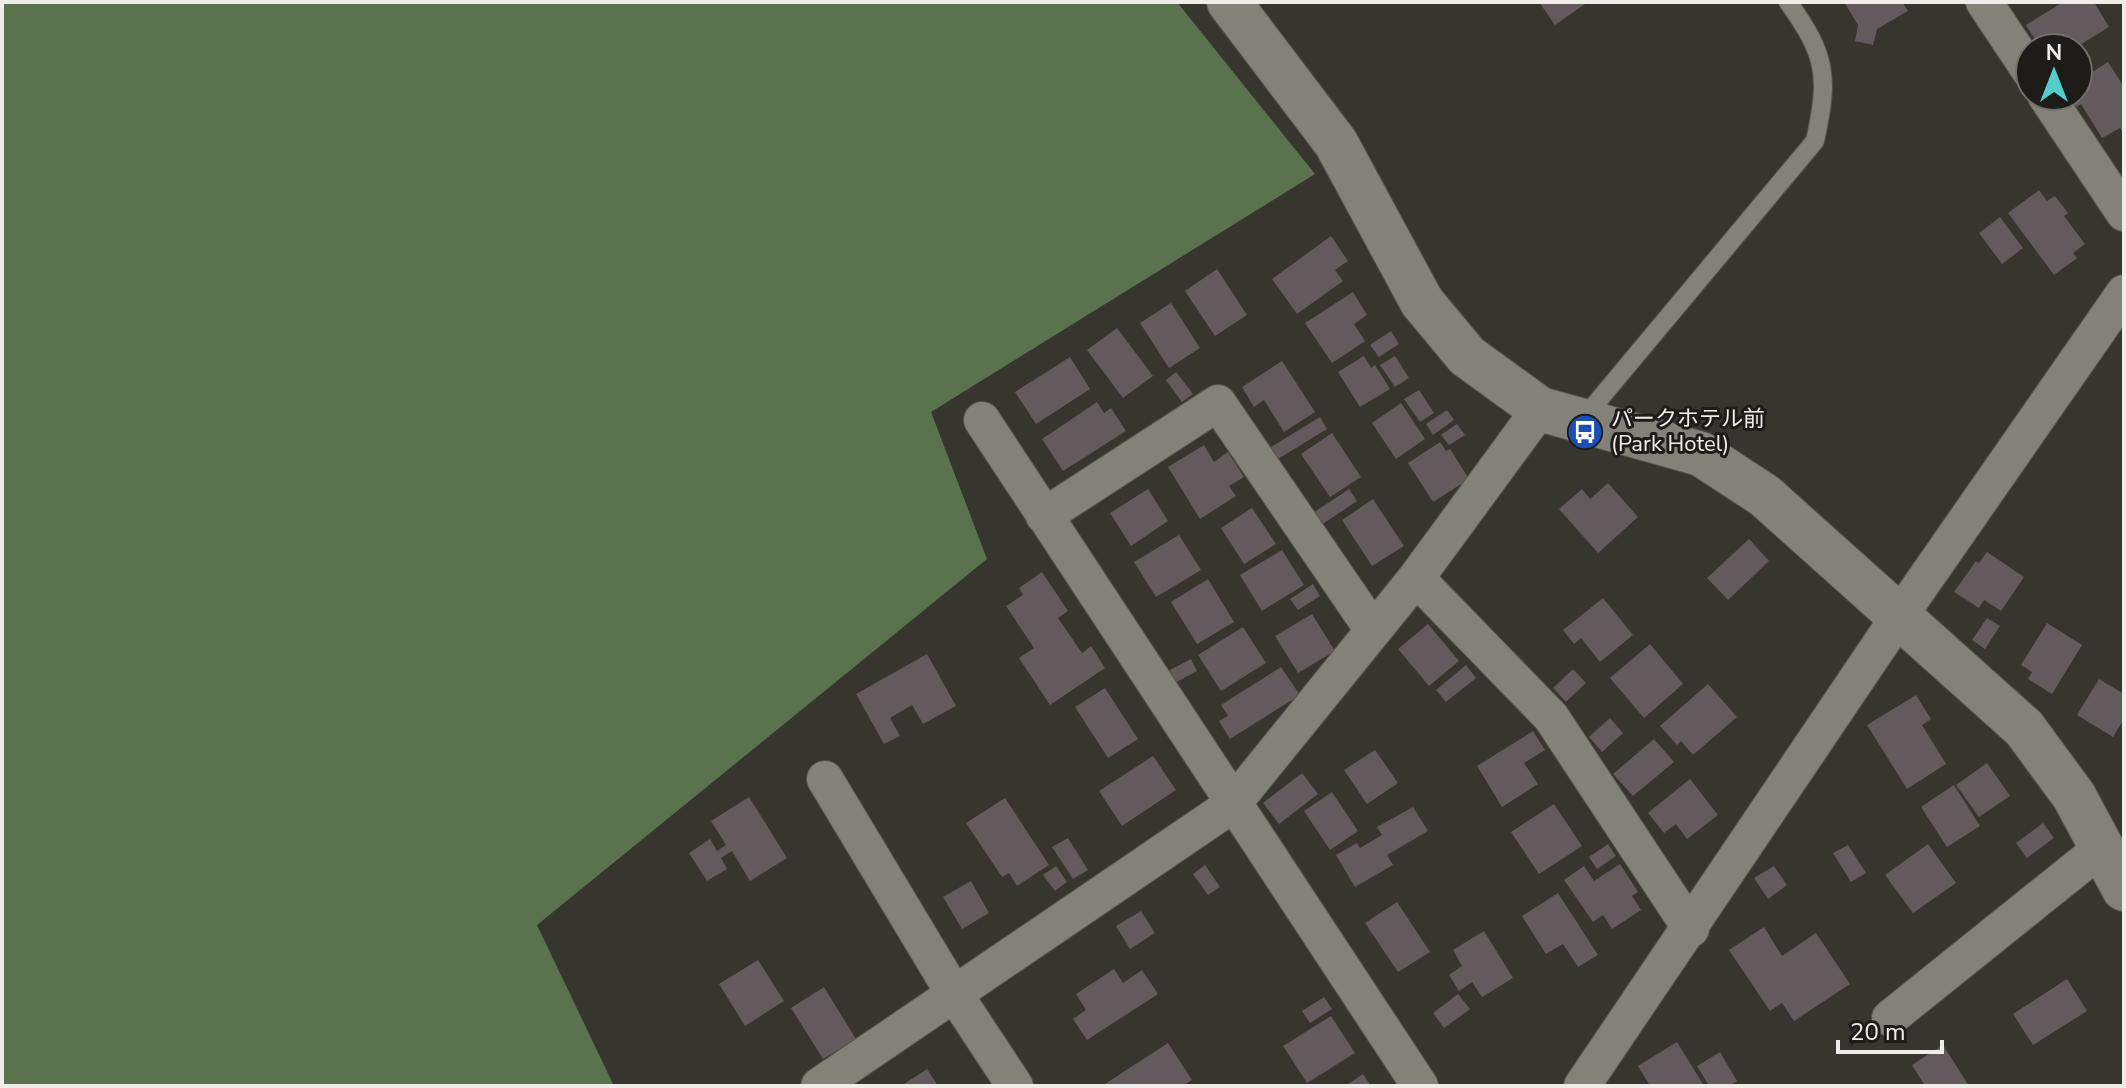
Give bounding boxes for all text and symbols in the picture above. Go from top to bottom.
north arrow [2014,32,2094,112]
text: N [2046,38,2062,68]
place label: パークホテル前 (Park Hotel) [1611,404,1765,459]
bus stop icon: パークホテル前 (Park Hotel) [1566,413,1604,451]
scale bar [1838,1004,1942,1054]
text: 20 m [1850,1016,1906,1048]

